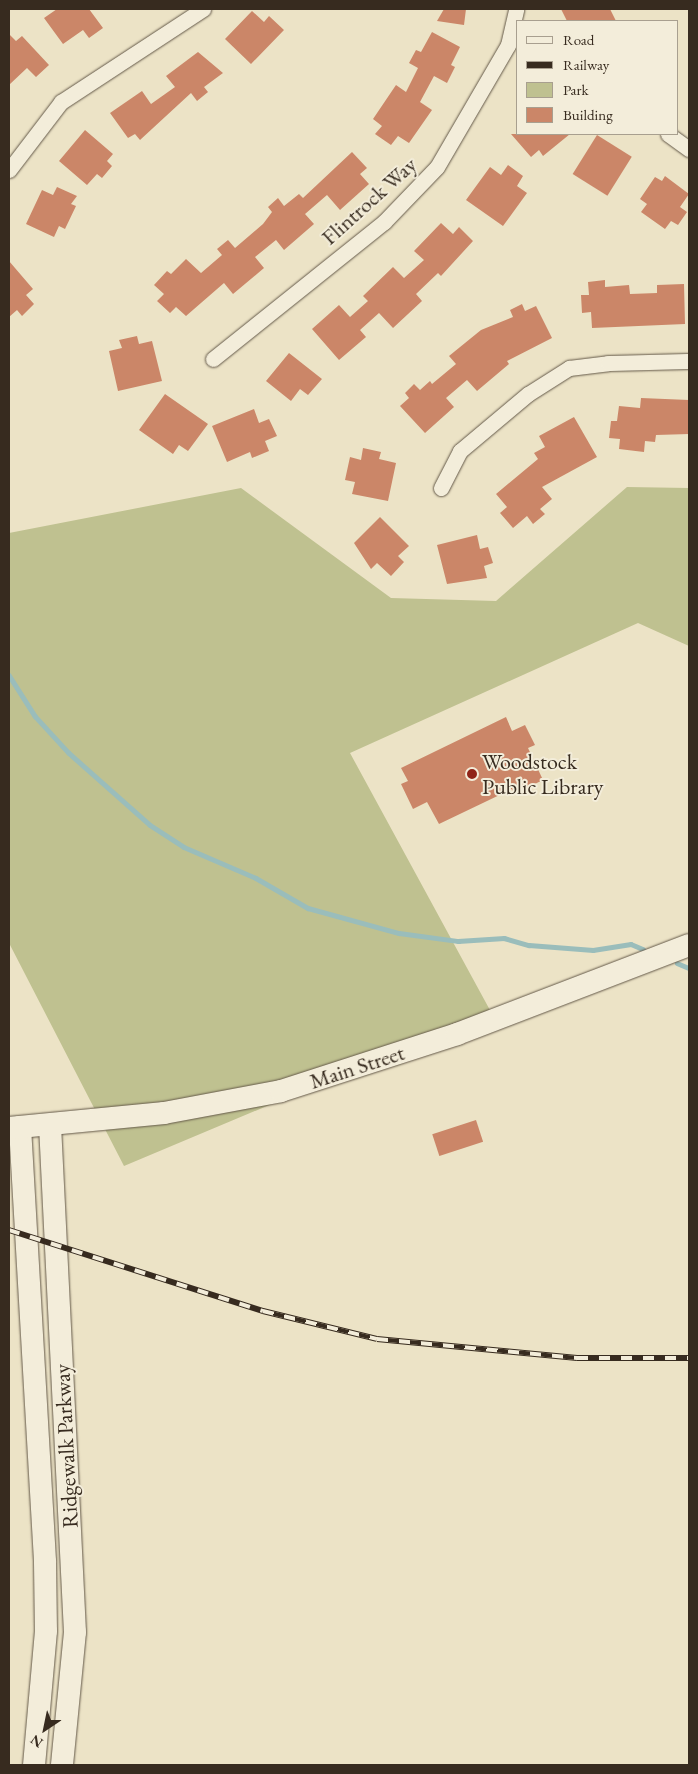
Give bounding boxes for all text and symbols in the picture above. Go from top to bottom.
legend [516,20,678,135]
text: Road [563,30,594,49]
text: Railway [563,55,609,74]
text: Park [563,80,589,99]
text: Building [563,105,613,124]
street label: Flintrock Way [316,152,422,250]
place label: Woodstock Public Library [482,748,603,799]
marker: Woodstock Public Library [466,768,478,780]
street label: Main Street [306,1039,408,1095]
street label: Ridgewalk Parkway [49,1363,83,1529]
north arrow [20,1704,70,1754]
text: N [27,1731,46,1752]

